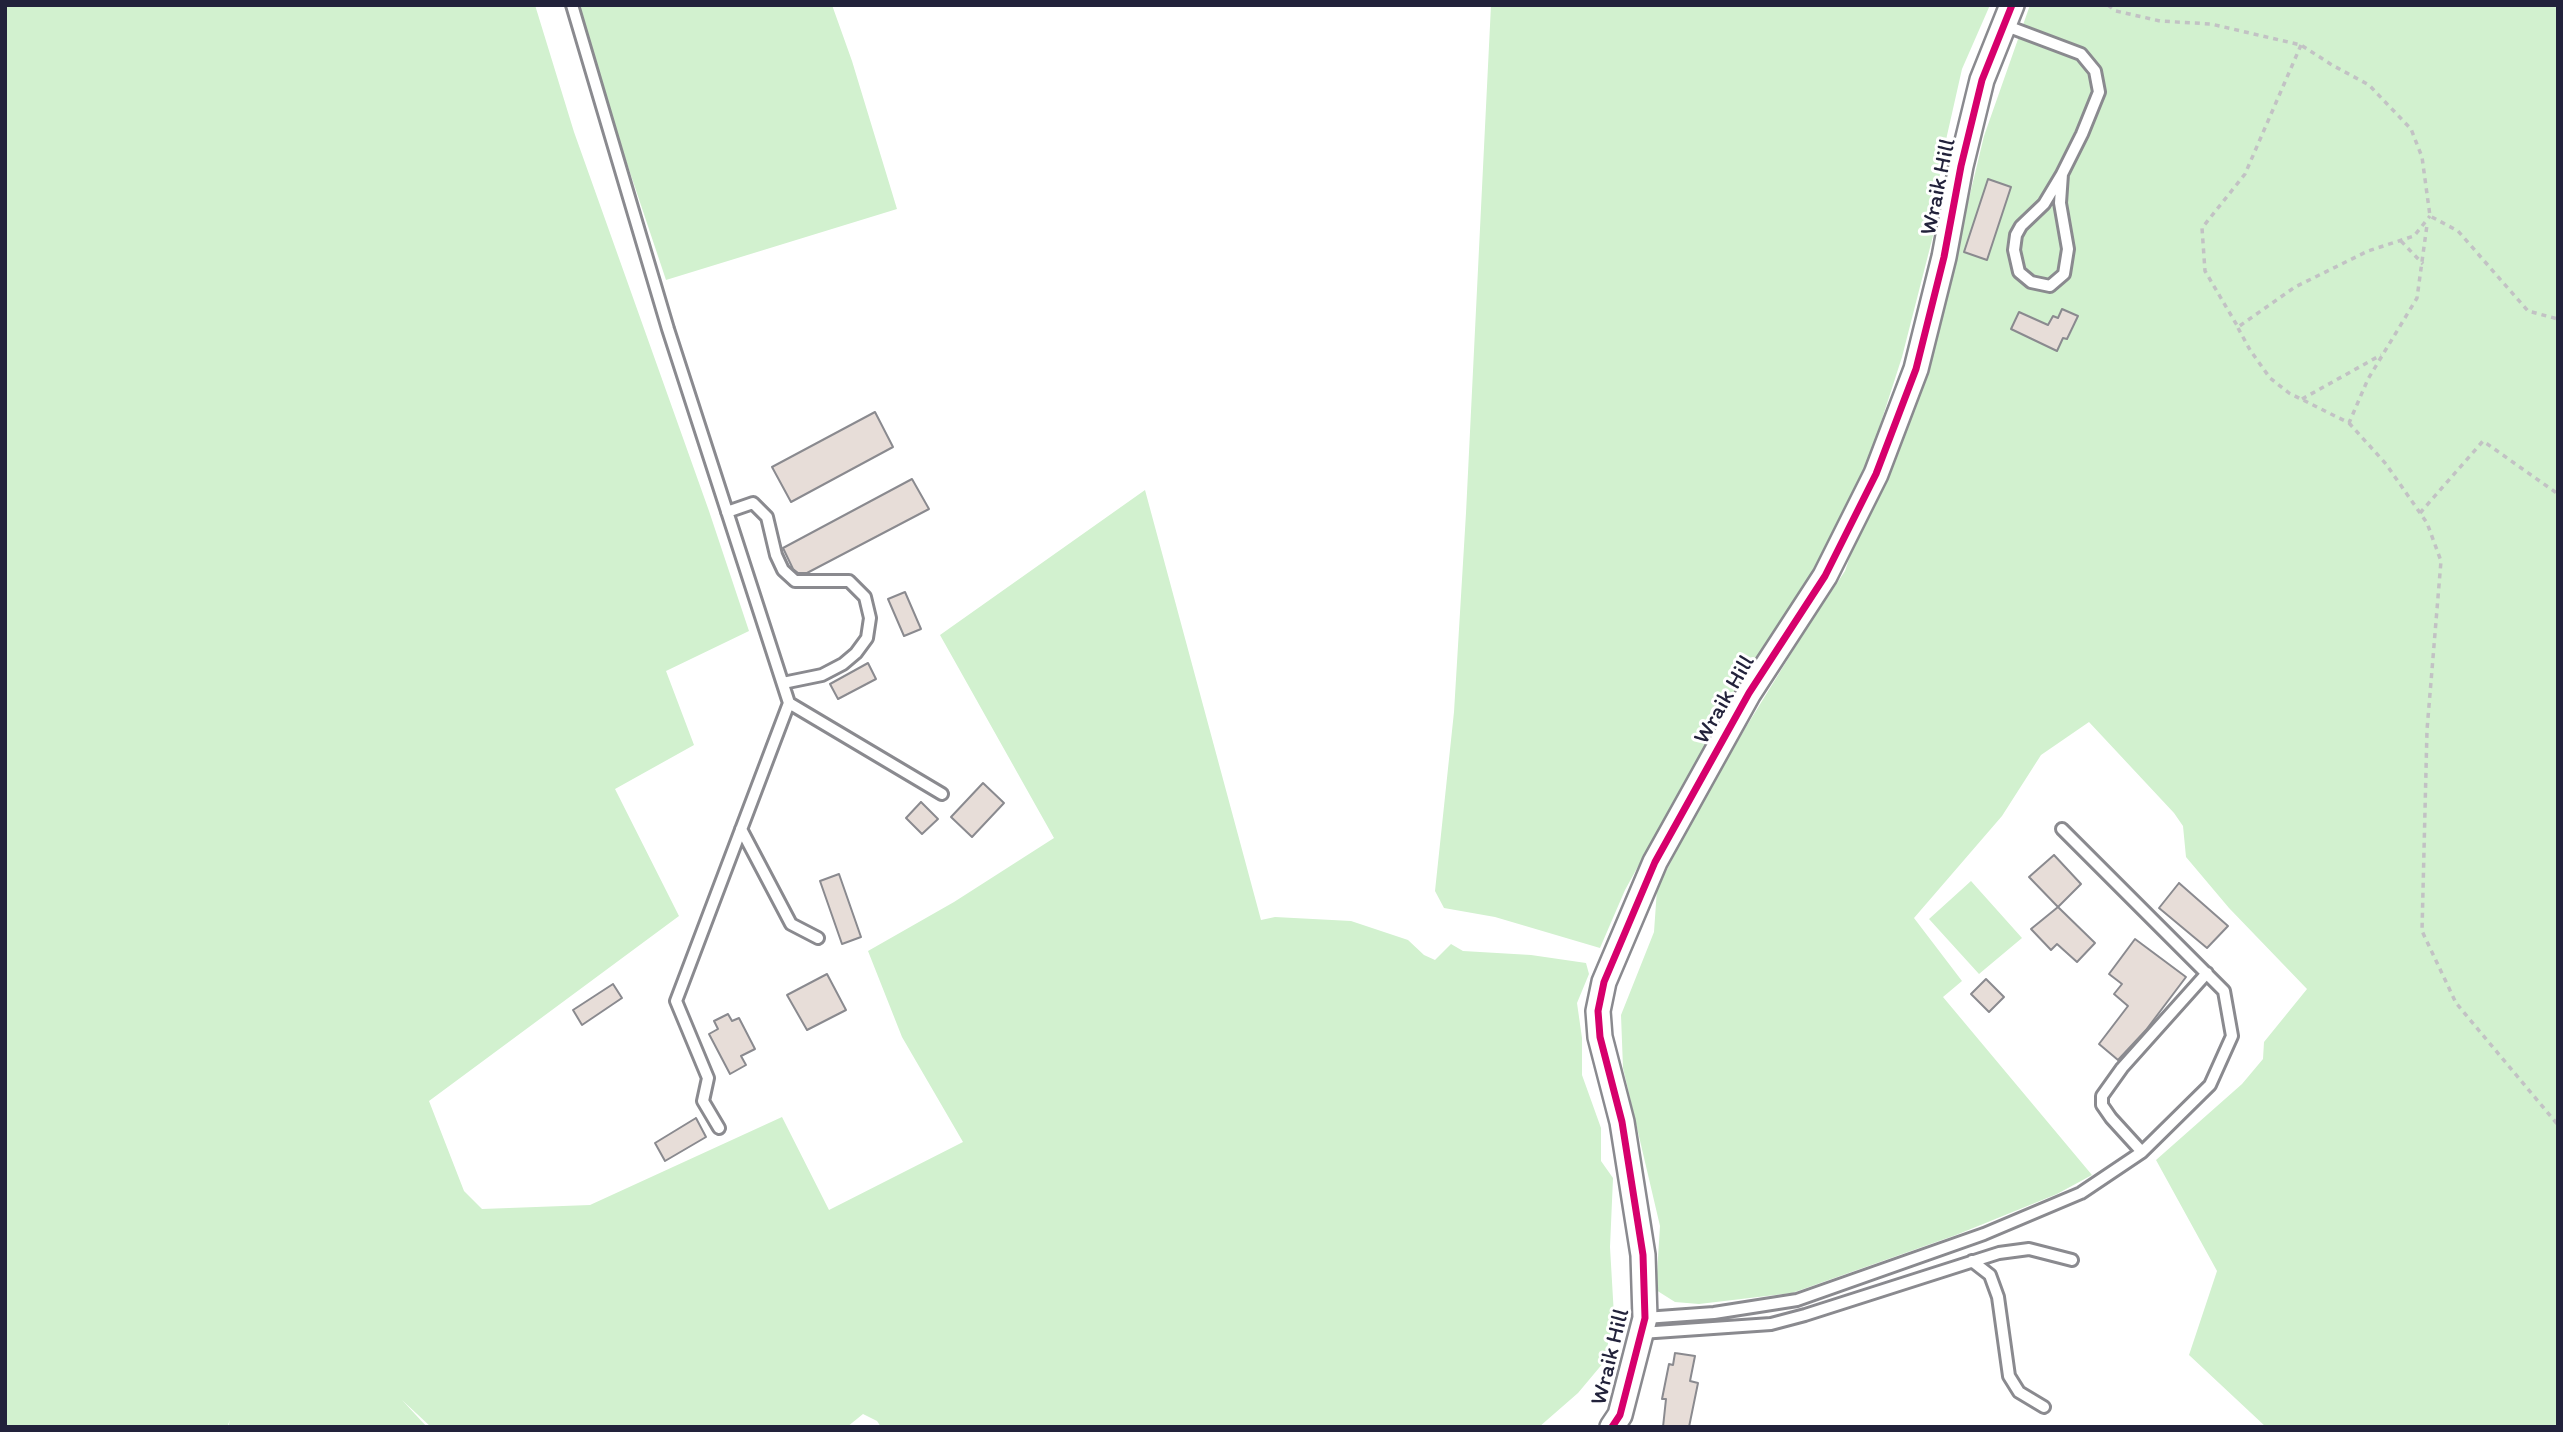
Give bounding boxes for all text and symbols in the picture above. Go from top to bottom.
street label: Wraik Hill [1915,136,1963,238]
street label: Wraik Hill [1688,650,1762,750]
street label: Wraik Hill [1586,1306,1636,1408]

